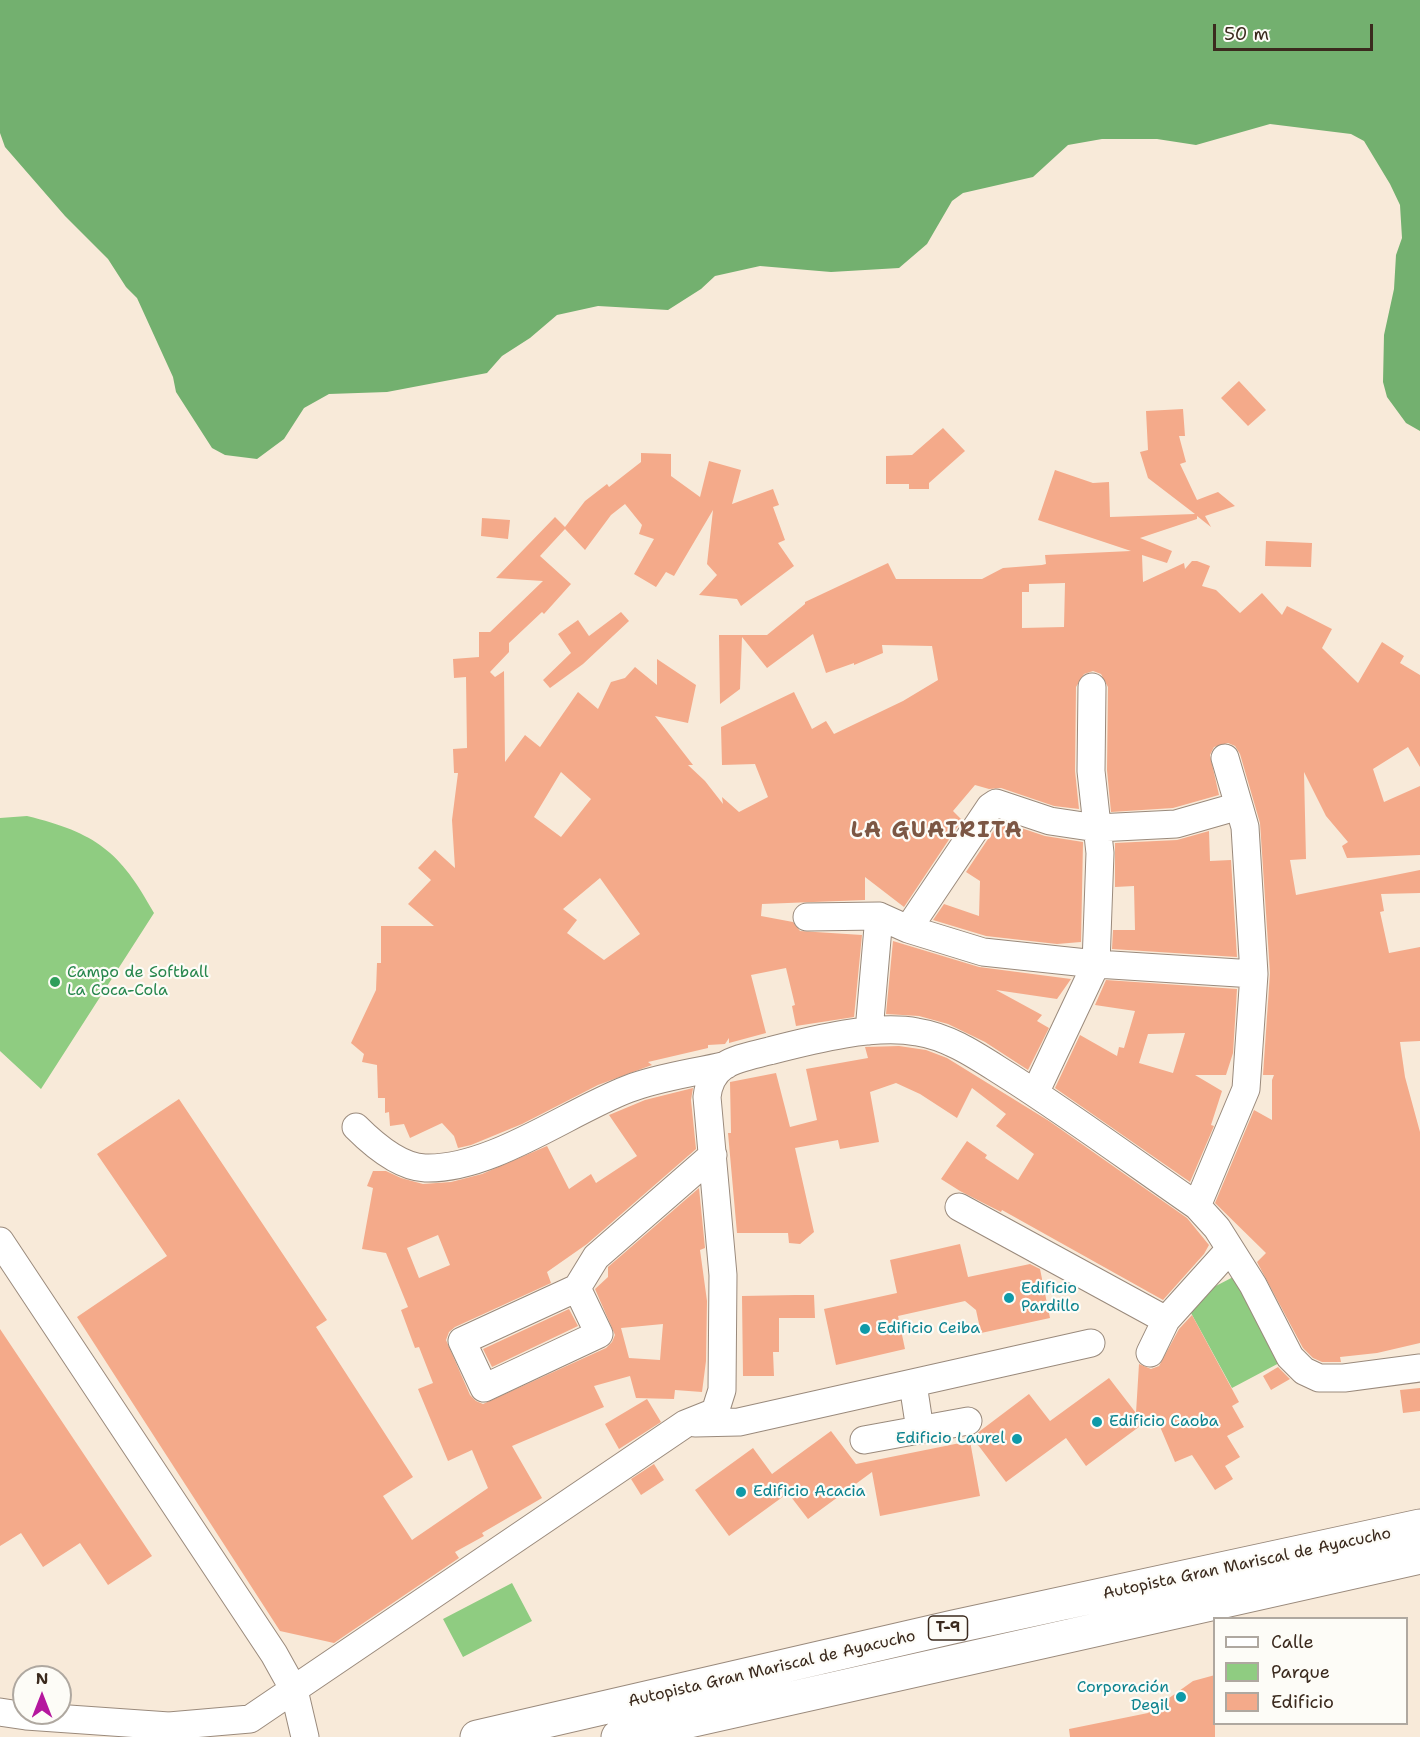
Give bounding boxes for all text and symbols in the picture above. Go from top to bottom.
scale bar [1216,12,1376,50]
text: 50 m [1224,22,1269,46]
district label: LA GUAIRITA [851,818,1023,844]
place label: Campo de Softball La Coca-Cola [67,963,209,1001]
marker: Campo de Softball La Coca-Cola [48,975,62,989]
place label: Edificio Pardillo [1021,1279,1080,1317]
marker: Edificio Pardillo [1002,1291,1016,1305]
place label: Edificio Ceiba [877,1319,980,1339]
marker: Edificio Ceiba [858,1322,872,1336]
place label: Edificio Caoba [1109,1412,1219,1432]
marker: Edificio Caoba [1090,1415,1104,1429]
place label: Edificio Laurel [896,1429,1005,1449]
marker: Edificio Laurel [1010,1432,1024,1446]
place label: Edificio Acacia [753,1482,866,1502]
marker: Edificio Acacia [734,1485,748,1499]
street label: Autopista Gran Mariscal de Ayacucho [1101,1524,1393,1604]
road number: T-9 [928,1616,968,1640]
legend [1213,1617,1408,1725]
street label: Autopista Gran Mariscal de Ayacucho [626,1627,918,1711]
text: Calle [1271,1630,1314,1654]
text: Parque [1271,1660,1330,1684]
north arrow [12,1665,72,1725]
text: N [36,1668,48,1689]
place label: Corporación Degil [1077,1678,1169,1716]
marker: Corporación Degil [1174,1690,1188,1704]
text: Edificio [1271,1690,1334,1714]

